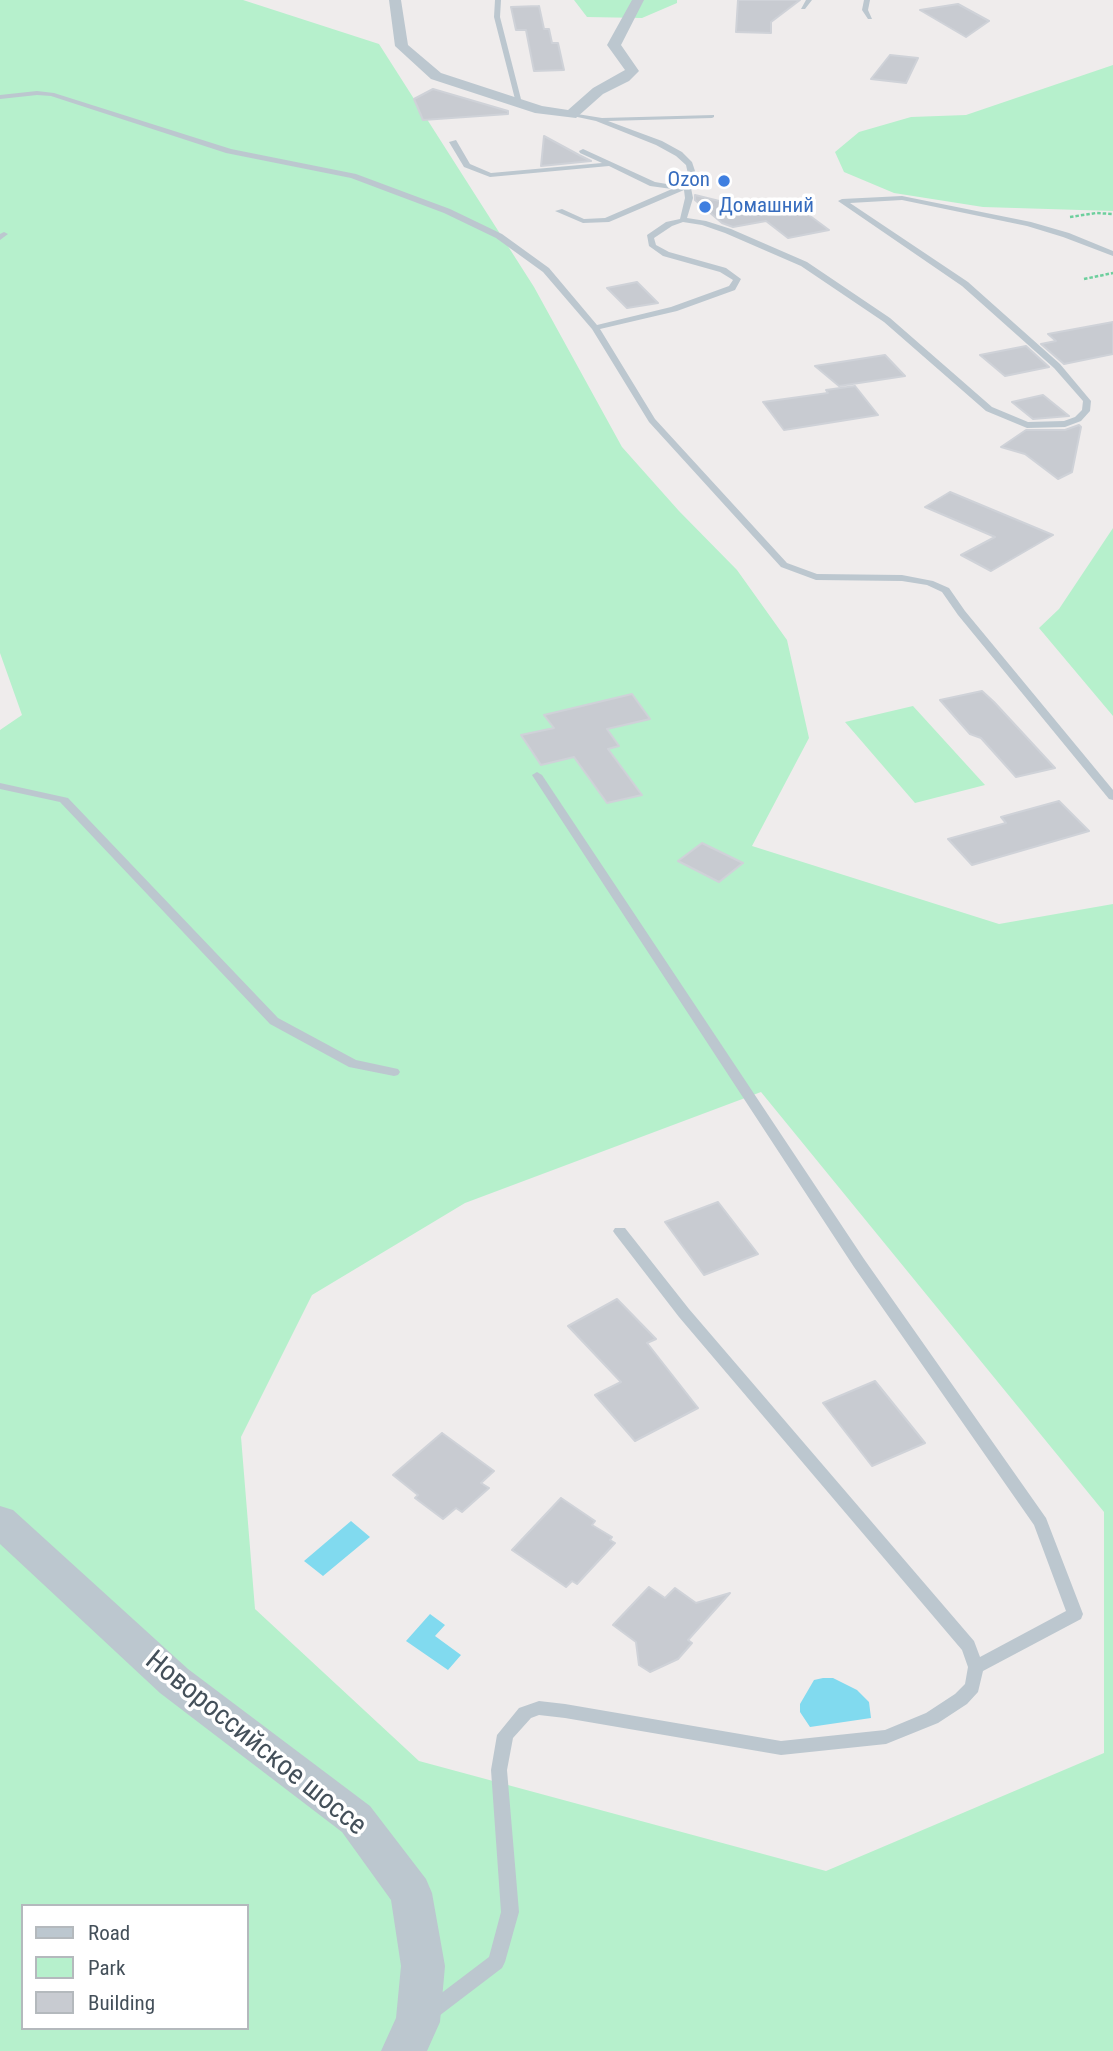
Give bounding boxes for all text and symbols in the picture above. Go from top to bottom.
place label: Ozon [668,168,710,194]
marker: Ozon [716,173,732,189]
place label: Домашний [719,194,814,220]
marker: Домашний [697,199,713,215]
street label: Новороссийское шоссе [138,1645,372,1843]
legend [21,1904,248,2030]
text: Road [88,1921,130,1945]
text: Park [88,1956,125,1980]
text: Building [88,1991,155,2015]

